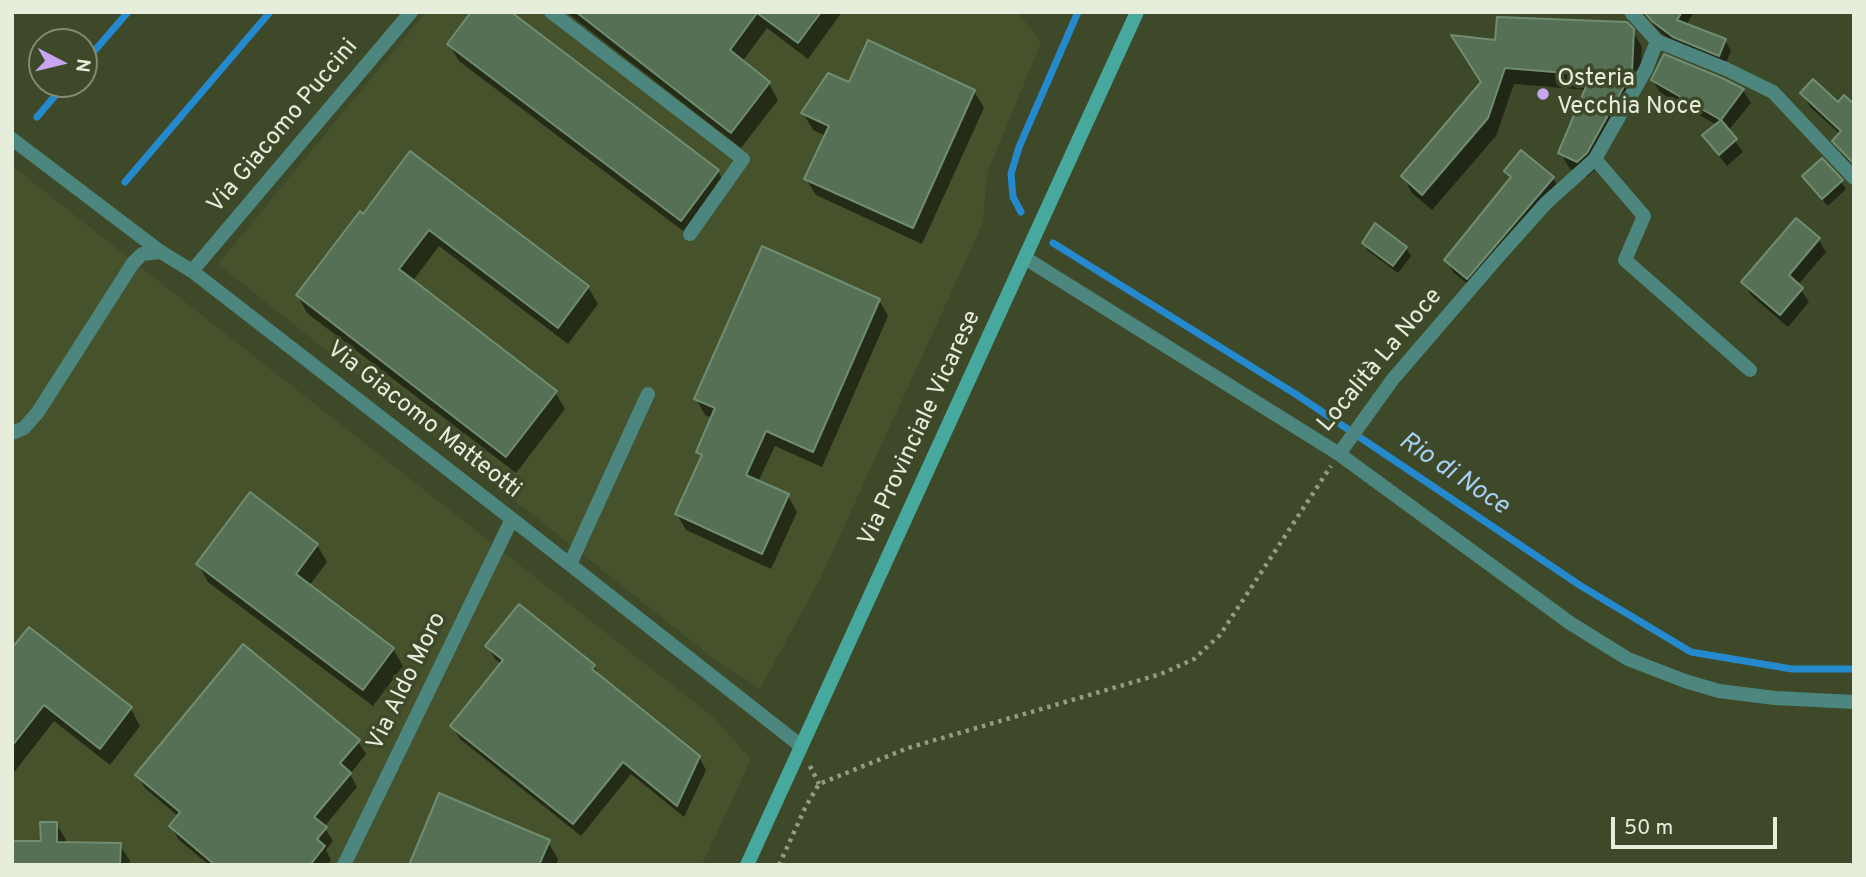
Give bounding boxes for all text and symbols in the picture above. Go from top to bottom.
north arrow [28,28,98,98]
street label: Via Giacomo Puccini [203,34,365,220]
text: N [69,57,95,74]
place label: Osteria Vecchia Noce [1557,66,1702,122]
marker: Osteria Vecchia Noce [1535,86,1551,102]
street label: Località La Noce [1313,283,1449,439]
street label: Via Provinciale Vicarese [854,307,988,551]
street label: Via Giacomo Matteotti [320,336,526,506]
water label: Rio di Noce [1392,427,1514,523]
street label: Via Aldo Moro [362,608,454,756]
scale bar [1614,804,1780,848]
text: 50 m [1624,815,1673,842]

